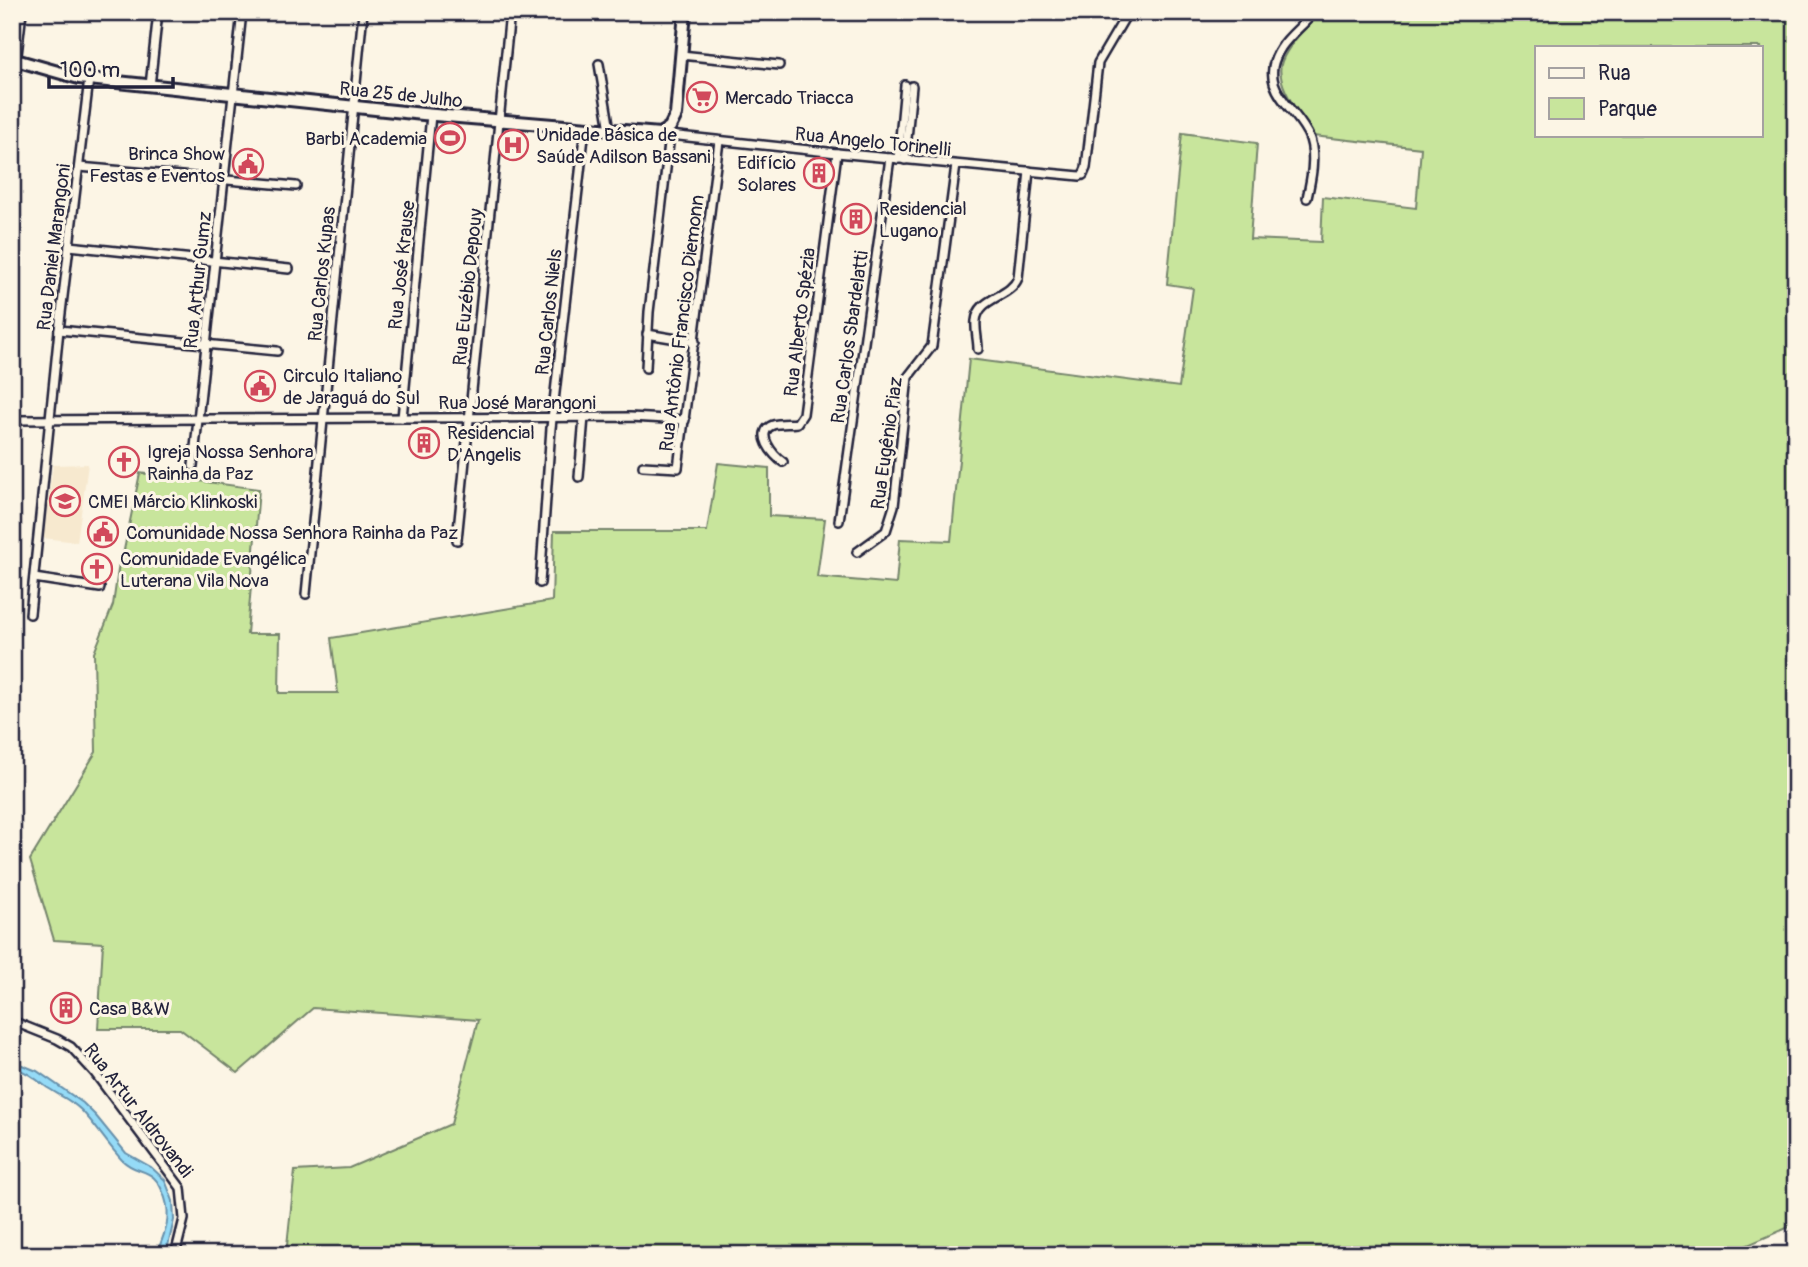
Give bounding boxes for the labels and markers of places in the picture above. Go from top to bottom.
supermarket icon: Mercado Triacca [685,80,719,114]
place label: Mercado Triacca [725,86,854,110]
sports icon: Barbi Academia [433,121,467,155]
place label: Unidade Básica de Saúde Adilson Bassani [536,123,711,169]
place label: Barbi Academia [305,127,427,151]
hospital icon: Unidade Básica de Saúde Adilson Bassani [496,128,530,162]
place label: Brinca Show Festas e Eventos [89,142,225,188]
public building icon: Brinca Show Festas e Eventos [231,147,265,181]
place label: Edifício Solares [737,151,797,197]
building icon: Edifício Solares [802,156,836,190]
place label: Residencial Lugano [879,197,967,243]
building icon: Residencial Lugano [839,202,873,236]
place label: Circulo Italiano de Jaraguá do Sul [283,364,420,410]
public building icon: Circulo Italiano de Jaraguá do Sul [243,369,277,403]
place label: Residencial D'Angelis [447,421,535,467]
building icon: Residencial D'Angelis [407,426,441,460]
place label: Igreja Nossa Senhora Rainha da Paz [147,440,314,486]
church icon: Igreja Nossa Senhora Rainha da Paz [107,445,141,479]
school or university icon: CMEI Márcio Klinkoski [48,484,82,518]
place label: CMEI Márcio Klinkoski [88,490,257,514]
public building icon: Comunidade Nossa Senhora Rainha da Paz [86,515,120,549]
place label: Comunidade Nossa Senhora Rainha da Paz [126,521,458,545]
place label: Comunidade Evangélica Luterana Vila Nova [120,547,307,593]
church icon: Comunidade Evangélica Luterana Vila Nova [80,552,114,586]
building icon: Casa B&W [49,991,83,1025]
place label: Casa B&W [89,997,170,1021]

